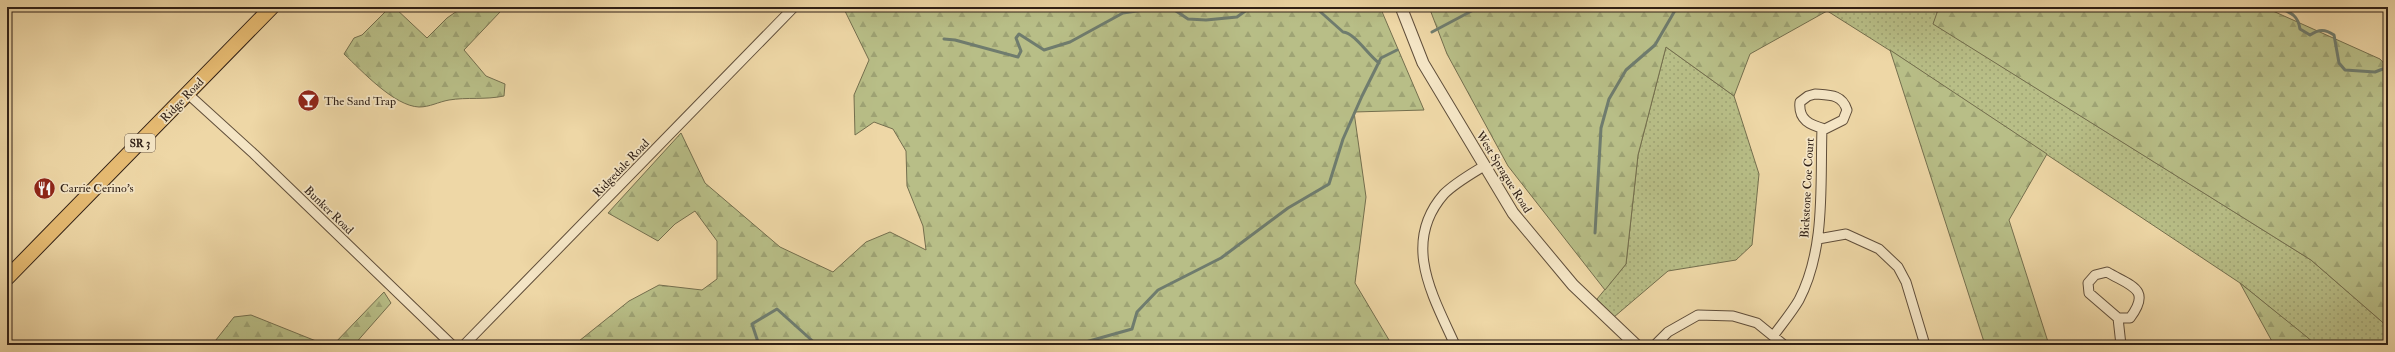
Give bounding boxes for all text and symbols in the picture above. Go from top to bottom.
street label: Ridge Road [157,75,207,126]
bar icon: The Sand Trap [296,88,322,114]
place label: The Sand Trap [324,94,396,109]
street label: West Sprague Road [1472,128,1535,216]
road number: SR 3 [125,134,155,152]
street label: Ridgedale Road [590,136,653,201]
street label: Bickstone Coe Court [1797,138,1818,238]
restaurant icon: Carrie Cerino's [32,175,58,201]
place label: Carrie Cerino's [60,181,134,196]
street label: Bunker Road [301,183,357,238]

